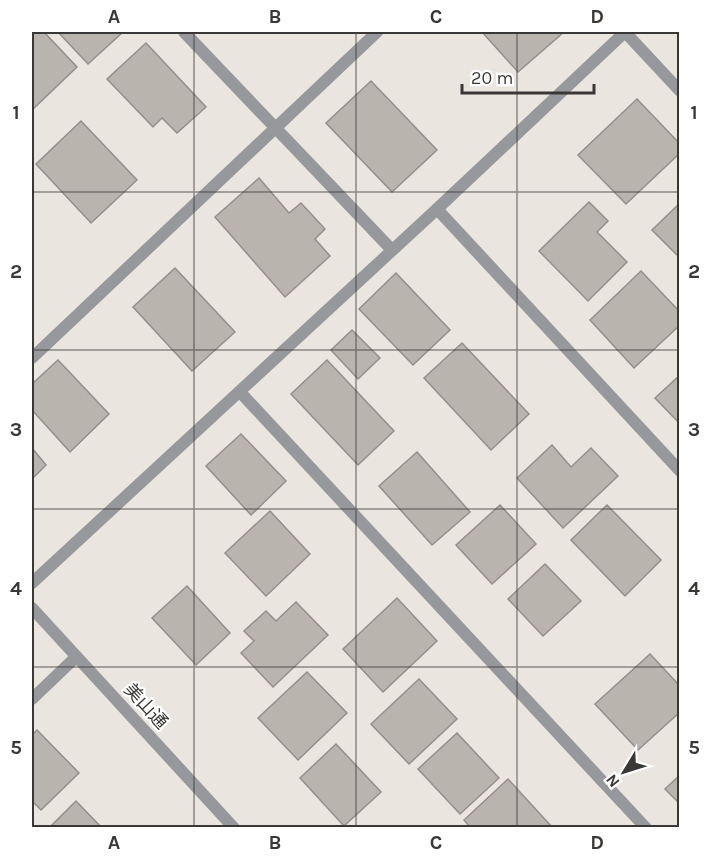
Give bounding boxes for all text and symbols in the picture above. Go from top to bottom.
text: A [108,5,121,28]
text: B [269,5,281,28]
text: C [430,5,442,28]
text: D [590,5,604,28]
scale bar [462,57,594,95]
text: 20 m [471,67,513,89]
text: 1 [12,101,20,124]
text: 1 [690,101,698,124]
text: 2 [10,260,22,283]
text: 2 [688,260,700,283]
text: 3 [10,418,22,441]
text: 3 [688,418,700,441]
text: 4 [10,577,22,600]
text: 4 [688,577,700,600]
street label: 美山通 [120,679,172,733]
text: 5 [10,736,22,759]
text: 5 [688,736,700,759]
north arrow [594,742,654,802]
text: N [602,771,624,791]
text: A [108,831,121,854]
text: B [269,831,281,854]
text: C [430,831,442,854]
text: D [590,831,604,854]

